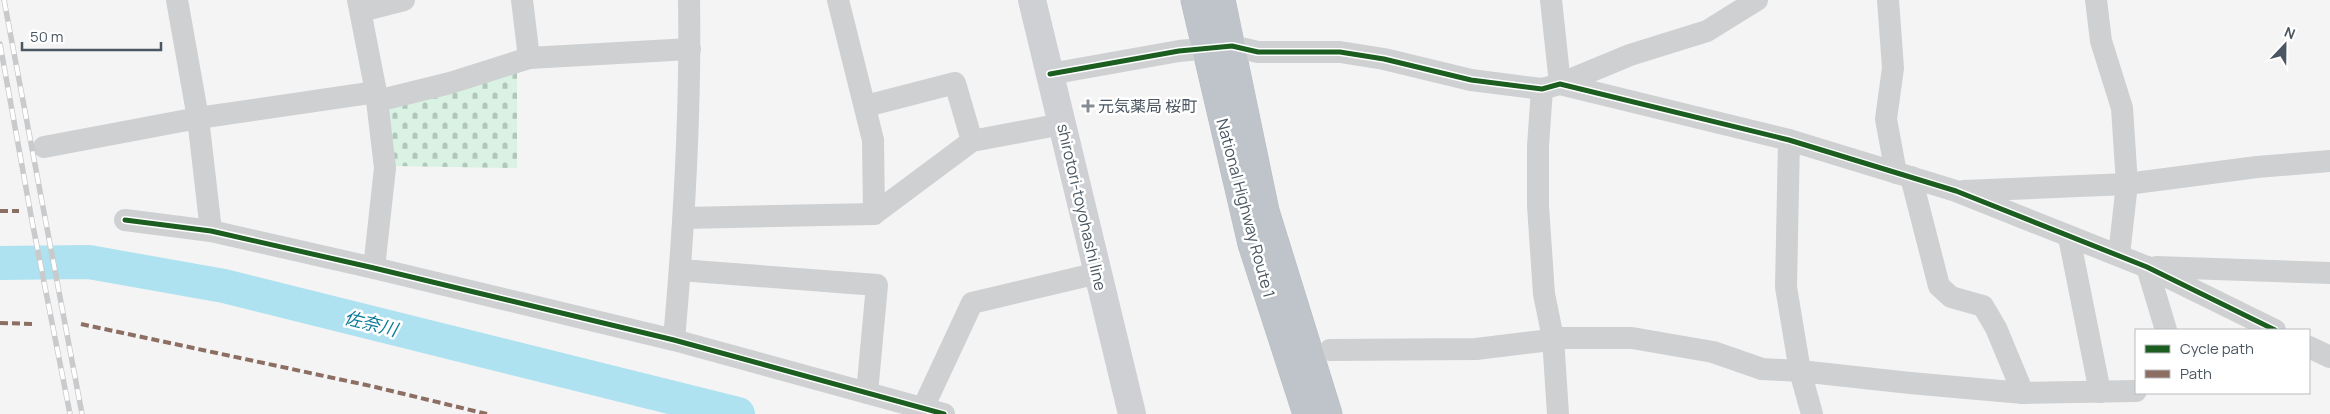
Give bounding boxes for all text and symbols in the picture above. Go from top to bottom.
scale bar [22,20,161,52]
north arrow [2260,20,2310,70]
text: N [2282,22,2298,43]
text: 50 m [30,26,64,47]
place label: 元気薬局 桜町 [1098,95,1197,117]
marker: 元気薬局 桜町 [1082,100,1094,112]
street label: National Highway Route 1 [1212,116,1280,300]
street label: shirotori-toyohashi line [1052,121,1112,293]
water label: 佐奈川 [342,305,402,342]
legend [2135,329,2310,394]
text: Cycle path [2180,338,2254,359]
text: Path [2180,363,2212,384]

